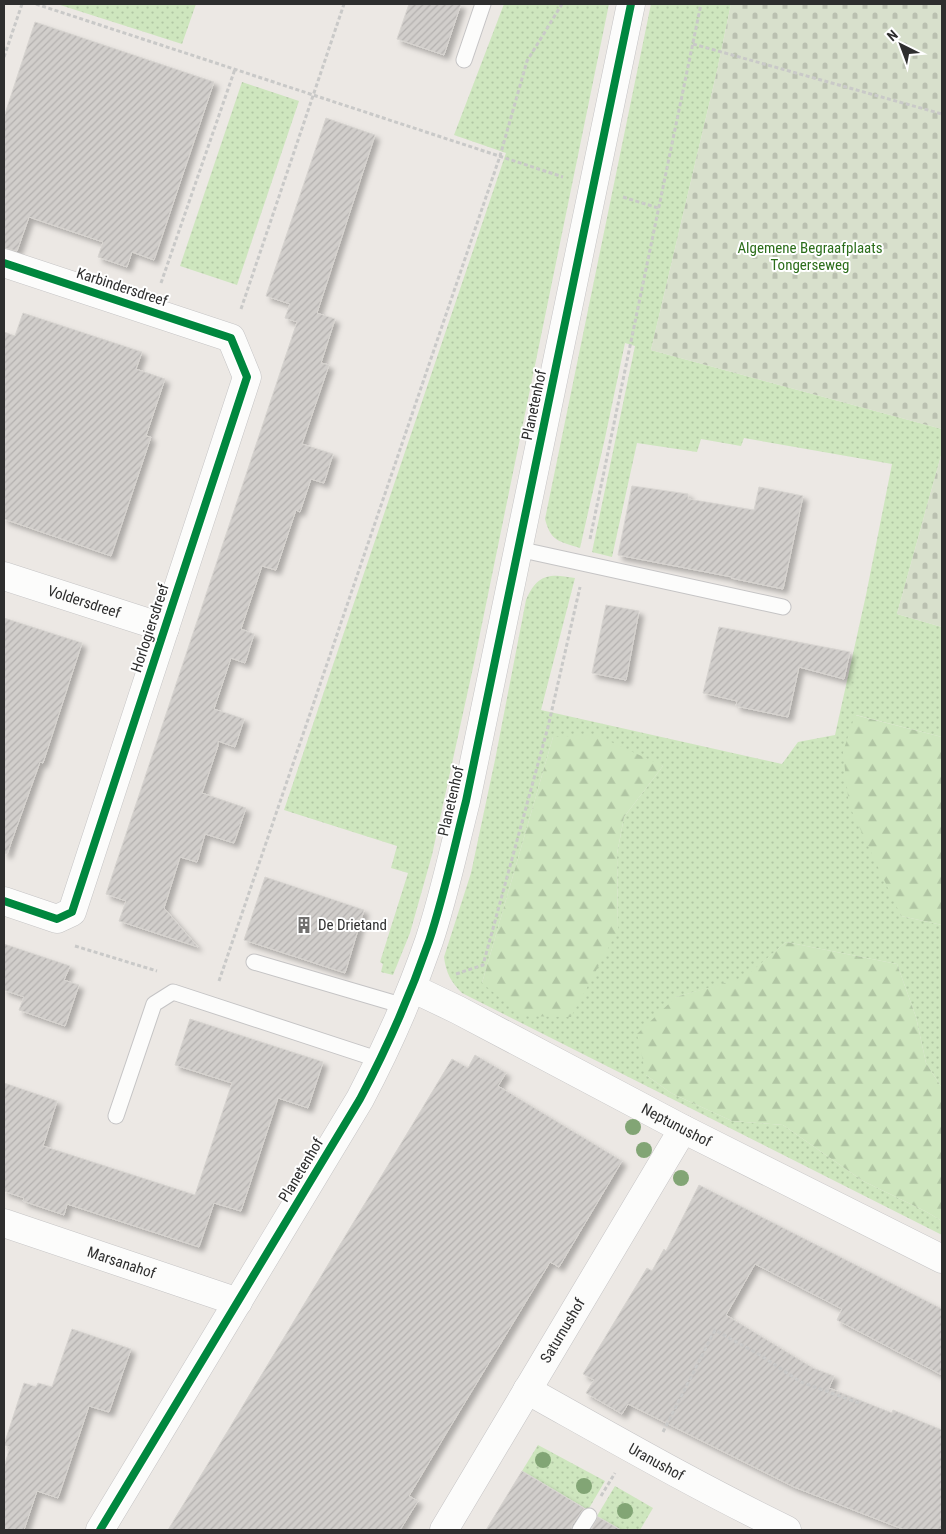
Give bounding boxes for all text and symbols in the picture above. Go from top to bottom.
north arrow [876,20,926,70]
text: N [884,27,901,44]
park label: Algemene Begraafplaats Tongerseweg [737,239,883,274]
street label: Karbindersdreef [74,264,170,310]
street label: Planetenhof [518,368,550,442]
street label: Horlogiersdreef [127,581,173,675]
street label: Voldersdreef [45,582,123,622]
street label: Planetenhof [434,764,468,838]
building icon: De Drietand [294,915,314,935]
place label: De Drietand [318,916,387,934]
street label: Neptunushof [638,1100,715,1151]
street label: Planetenhof [275,1135,327,1205]
street label: Marsanahof [85,1243,158,1283]
street label: Saturnushof [537,1295,589,1366]
street label: Uranushof [625,1440,687,1485]

